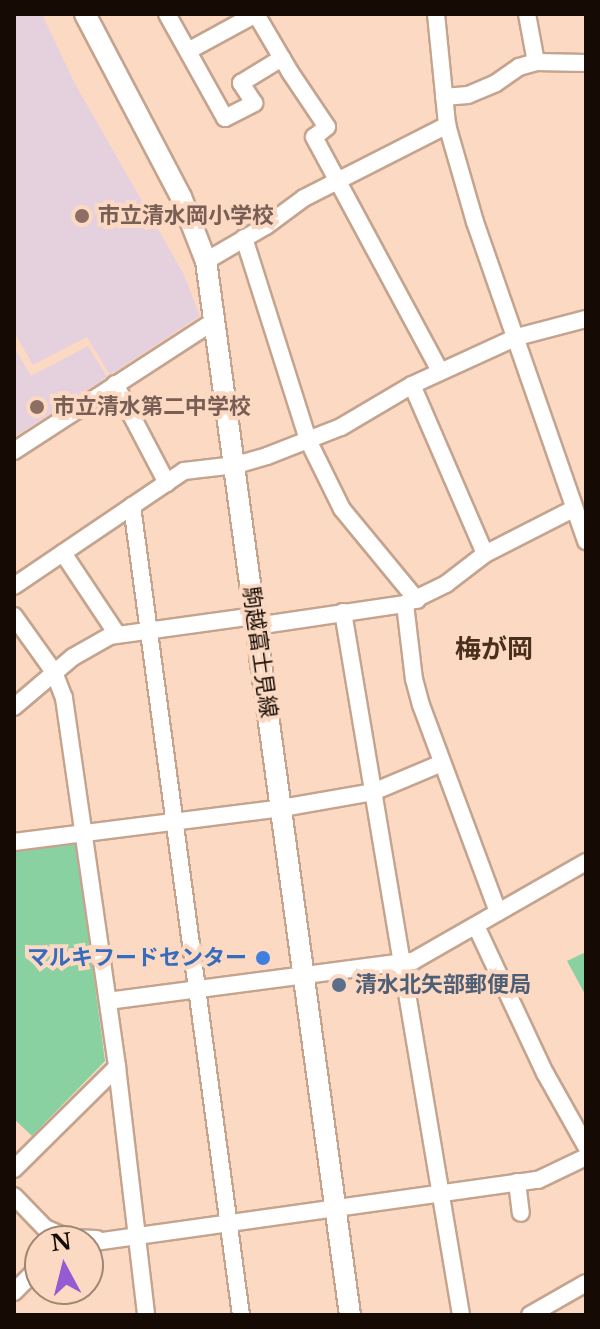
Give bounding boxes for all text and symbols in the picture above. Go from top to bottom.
place label: 市立清水岡小学校 [98,203,274,229]
marker: 市立清水岡小学校 [73,207,91,225]
place label: 市立清水第二中学校 [53,394,251,420]
marker: 市立清水第二中学校 [28,398,46,416]
street label: 駒越富士見線 [238,585,282,719]
district label: 梅が岡 [455,634,533,666]
place label: マルキフードセンター [27,945,247,971]
marker: マルキフードセンター [254,949,272,967]
place label: 清水北矢部郵便局 [355,972,531,998]
marker: 清水北矢部郵便局 [330,976,348,994]
north arrow [24,1225,104,1305]
text: N [49,1228,73,1257]

